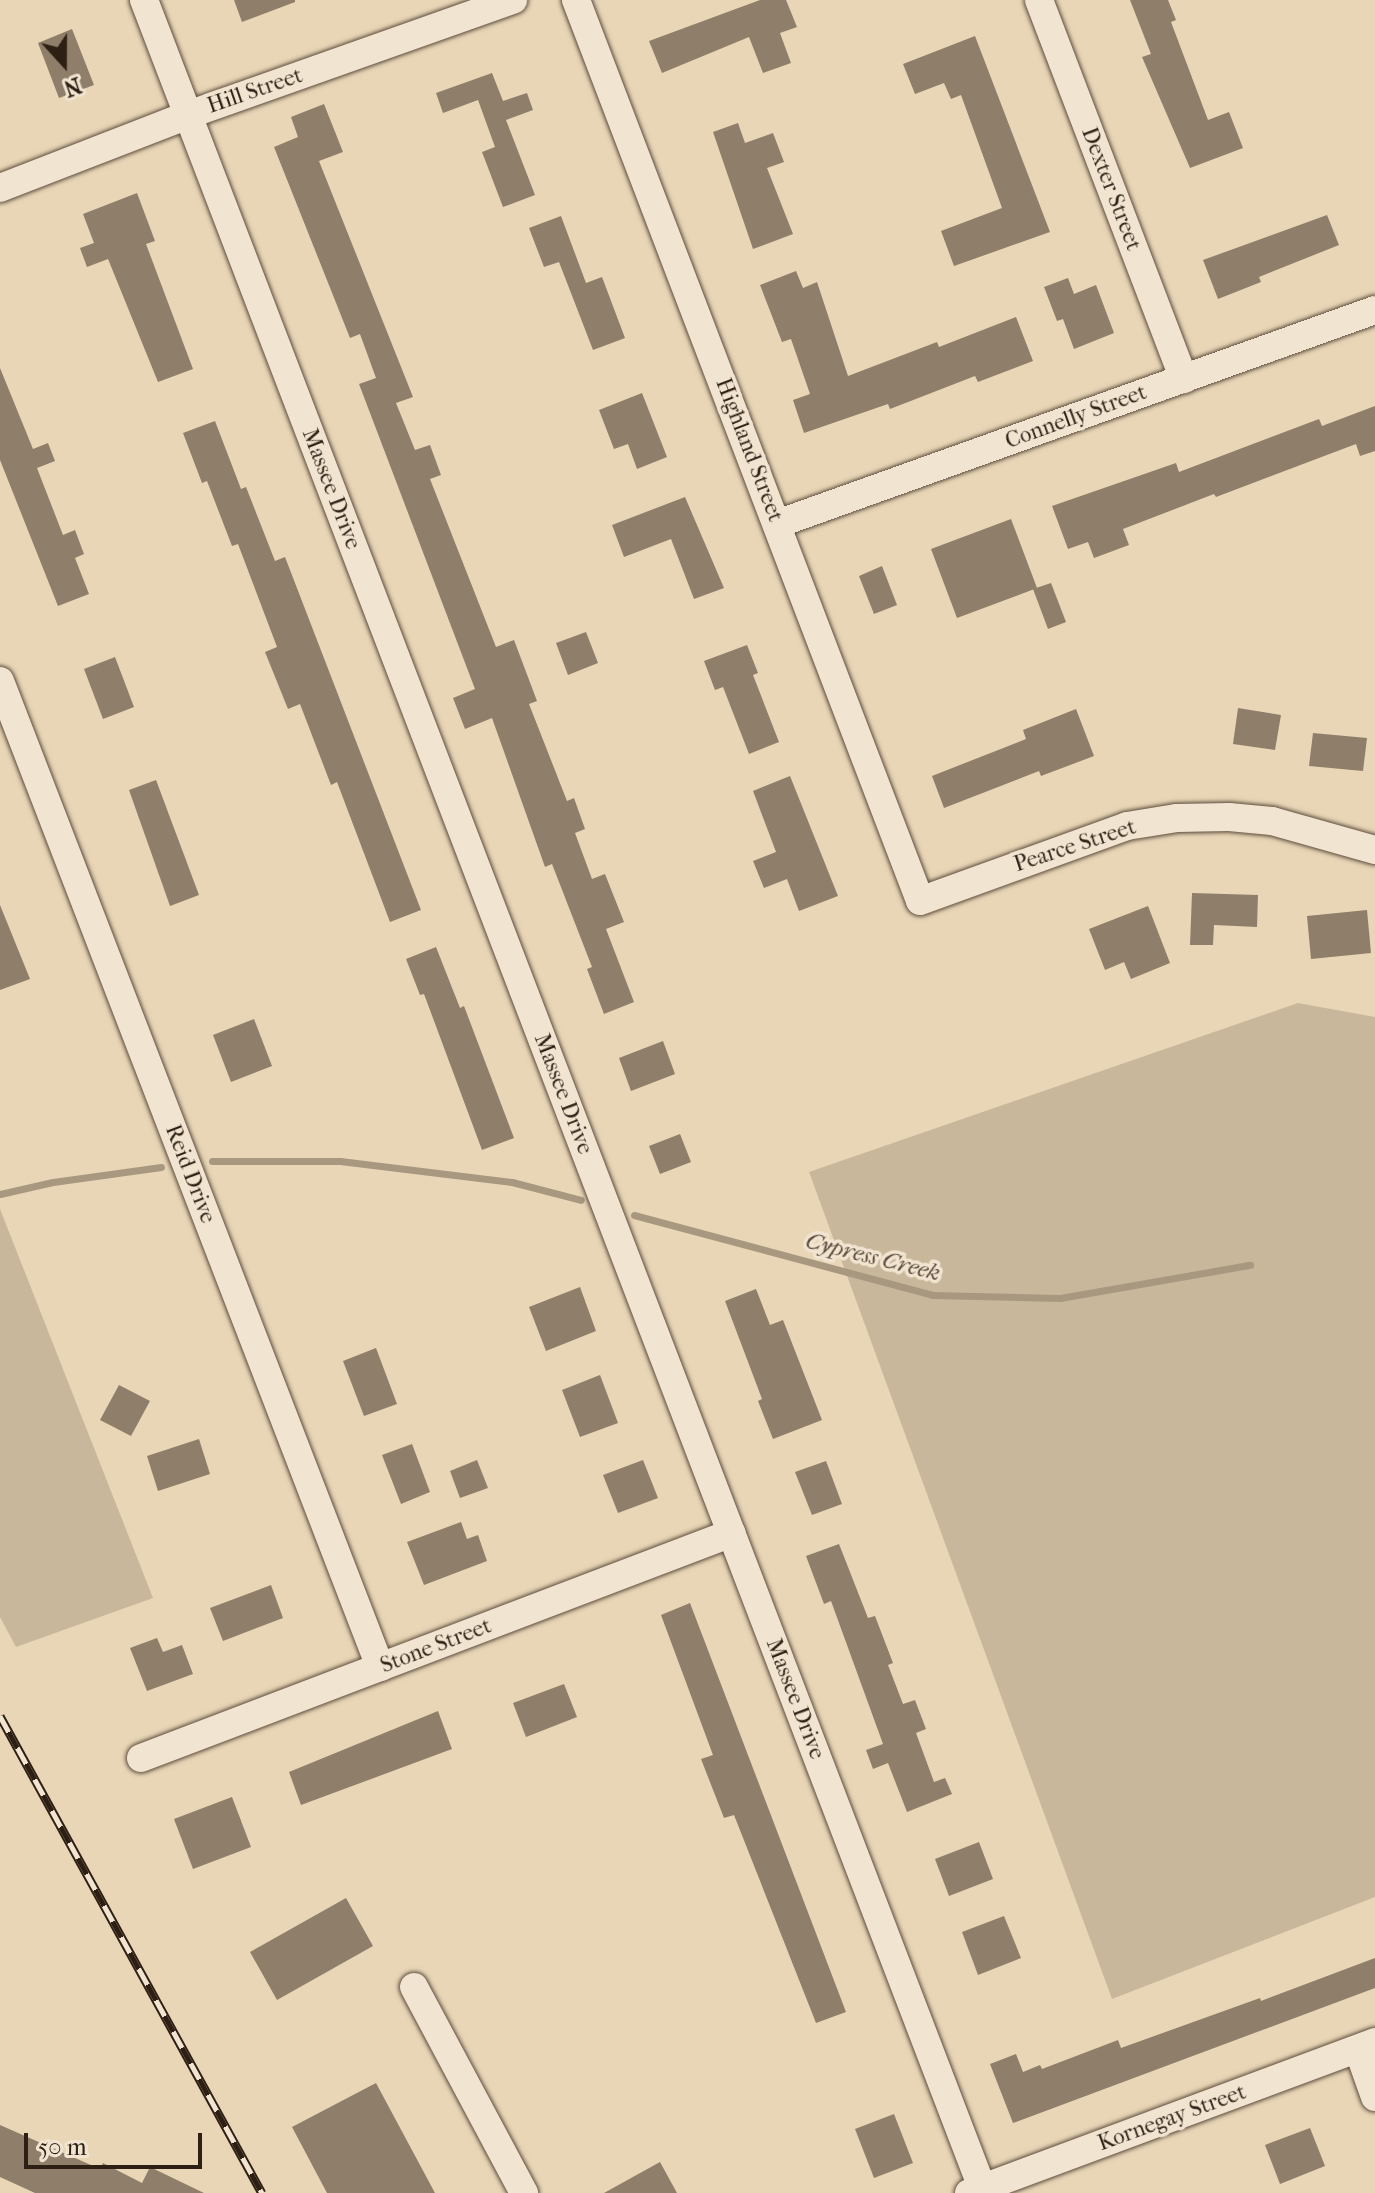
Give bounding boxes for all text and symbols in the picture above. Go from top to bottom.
north arrow [24,24,104,104]
street label: Hill Street [204,62,306,120]
text: N [60,71,85,102]
street label: Dexter Street [1075,124,1147,254]
street label: Highland Street [710,374,788,526]
street label: Connelly Street [1002,379,1150,455]
street label: Massee Drive [296,425,366,553]
street label: Pearce Street [1011,814,1139,878]
street label: Massee Drive [528,1030,598,1158]
street label: Reid Drive [159,1121,221,1227]
water label: Cypress Creek [803,1226,943,1288]
street label: Stone Street [377,1613,495,1679]
street label: Massee Drive [760,1635,830,1763]
street label: Kornegay Street [1094,2079,1250,2157]
scale bar [28,2117,206,2167]
text: 50 m [38,2133,87,2161]

